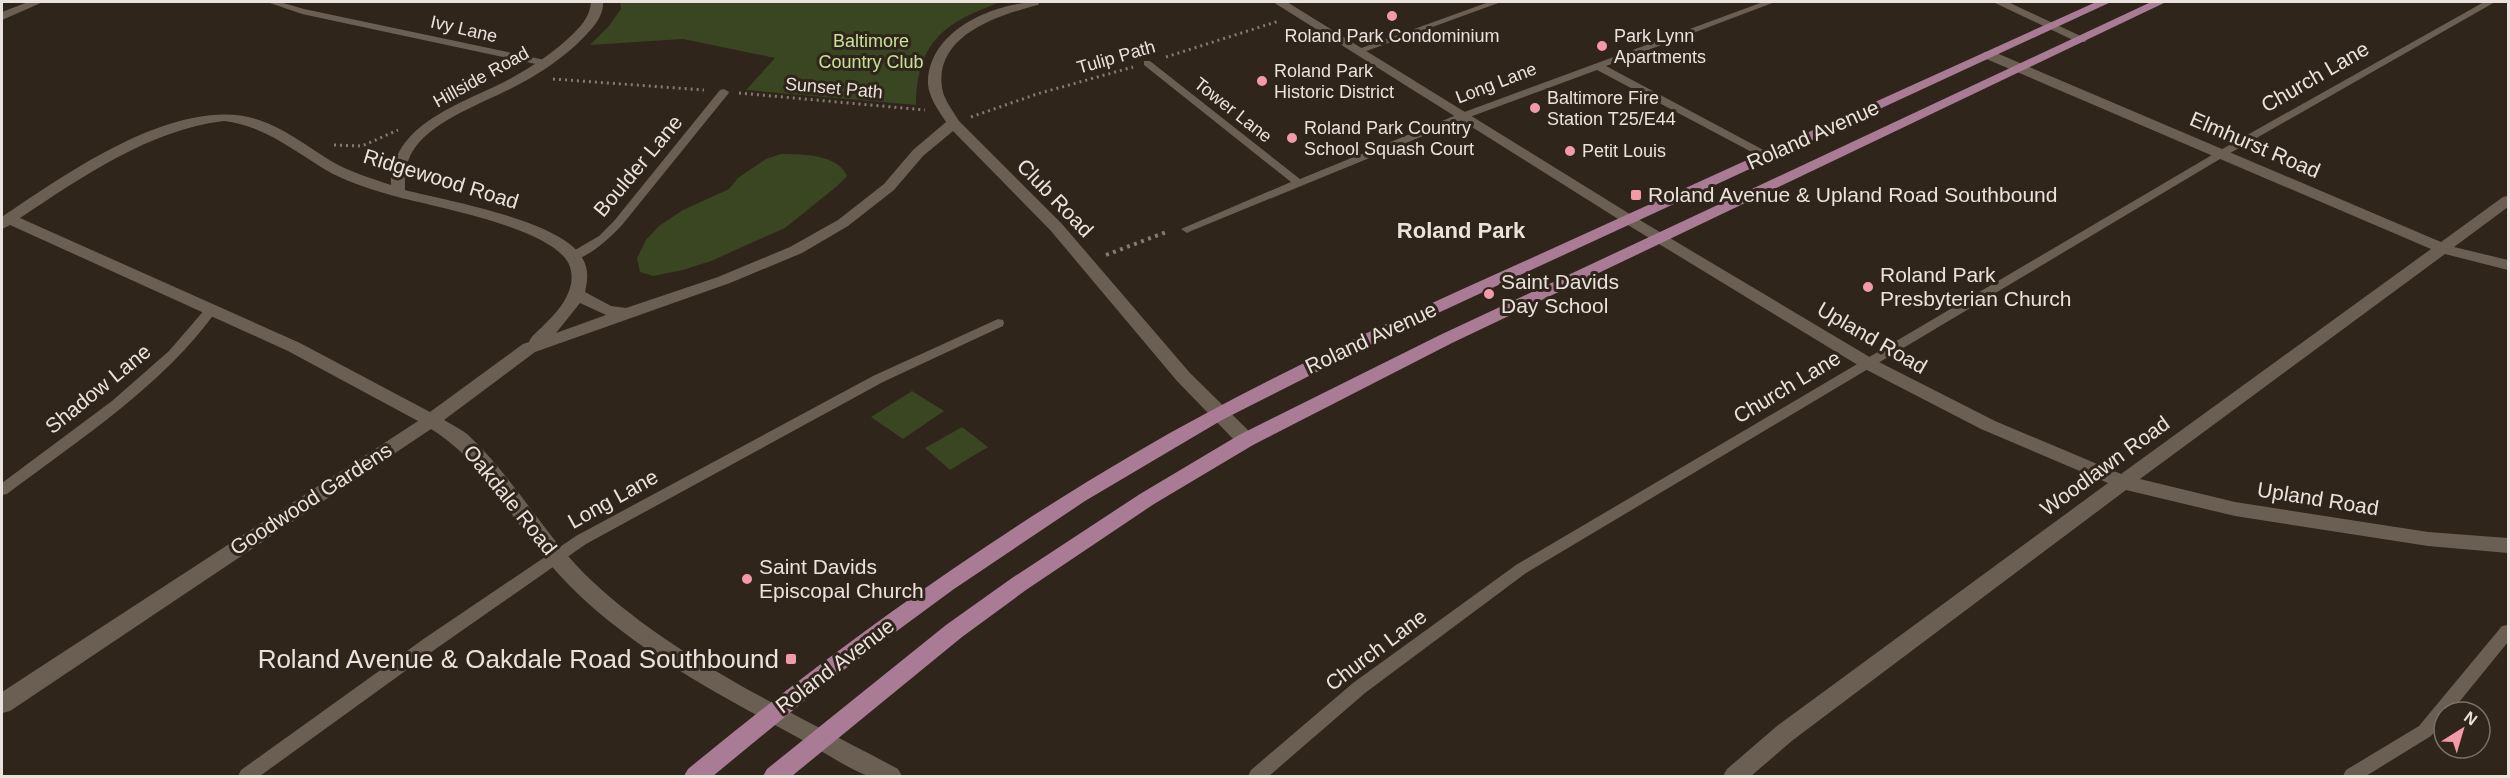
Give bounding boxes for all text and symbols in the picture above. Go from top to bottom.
marker: Roland Park Condominium [1385,9,1399,23]
street label: Ivy Lane [429,12,499,46]
place label: Roland Park Condominium [1284,26,1500,46]
place label: Park Lynn Apartments [1614,26,1706,67]
park label: Baltimore Country Club [818,31,924,72]
street label: Tulip Path [1075,36,1157,78]
street label: Church Lane [2257,37,2373,117]
marker: Park Lynn Apartments [1595,39,1609,53]
street label: Hillside Road [430,43,532,111]
street label: Long Lane [1453,58,1539,108]
place label: Roland Park Historic District [1274,61,1394,102]
street label: Tower Lane [1190,73,1276,147]
street label: Sunset Path [784,74,884,102]
marker: Roland Park Historic District [1255,74,1269,88]
place label: Baltimore Fire Station T25/E44 [1547,88,1676,129]
street label: Roland Avenue [1743,95,1882,174]
marker: Baltimore Fire Station T25/E44 [1528,101,1542,115]
street label: Elmhurst Road [2187,107,2324,182]
street label: Boulder Lane [589,110,687,221]
place label: Roland Park Country School Squash Court [1304,118,1474,159]
marker: Roland Park Country School Squash Court [1285,131,1299,145]
place label: Petit Louis [1582,141,1666,161]
street label: Ridgewood Road [361,144,522,213]
marker: Petit Louis [1563,144,1577,158]
street label: Club Road [1013,154,1098,241]
place label: Roland Avenue & Upland Road Southbound [1648,183,2057,206]
marker: Roland Avenue & Upland Road Southbound [1629,188,1643,202]
district label: Roland Park [1397,218,1526,243]
place label: Roland Park Presbyterian Church [1880,263,2071,310]
place label: Saint Davids Day School [1501,270,1619,317]
marker: Roland Park Presbyterian Church [1861,280,1875,294]
marker: Saint Davids Day School [1482,287,1496,301]
street label: Roland Avenue [1302,297,1440,378]
street label: Upland Road [1813,297,1931,378]
street label: Shadow Lane [41,339,155,438]
street label: Church Lane [1729,346,1844,427]
street label: Woodlawn Road [2036,411,2174,520]
street label: Goodwood Gardens [226,438,396,559]
street label: Oakdale Road [459,440,562,559]
street label: Long Lane [564,464,662,533]
street label: Upland Road [2256,478,2380,519]
place label: Saint Davids Episcopal Church [759,555,924,602]
marker: Saint Davids Episcopal Church [740,572,754,586]
street label: Church Lane [1321,604,1431,695]
street label: Roland Avenue [771,614,898,718]
place label: Roland Avenue & Oakdale Road Southbound [258,644,779,674]
marker: Roland Avenue & Oakdale Road Southbound [784,652,798,666]
north arrow [2432,700,2492,760]
text: N [2461,708,2480,729]

